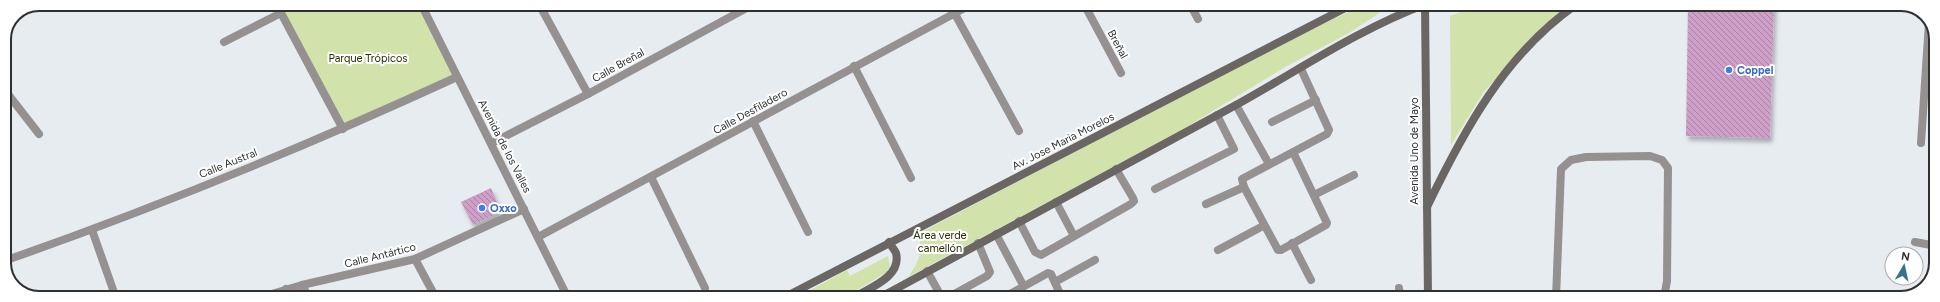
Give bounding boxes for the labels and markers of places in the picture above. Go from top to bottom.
place label: Coppel [1737,64,1774,77]
marker: Coppel [1724,65,1734,75]
place label: Oxxo [490,202,517,215]
marker: Oxxo [477,203,487,213]

